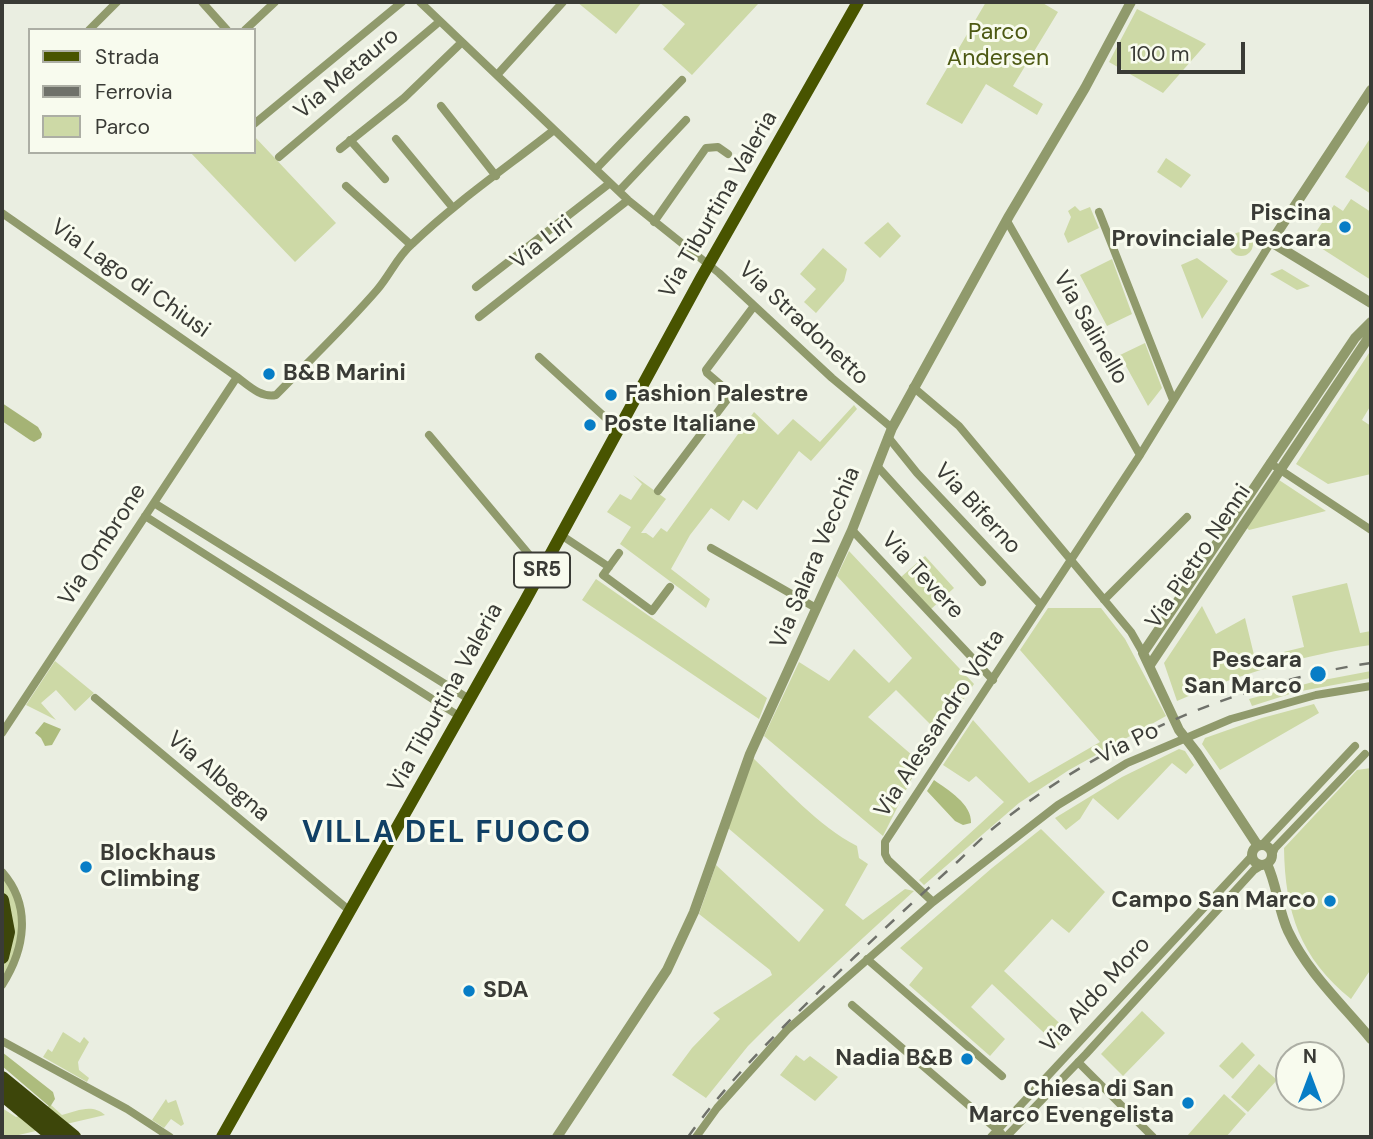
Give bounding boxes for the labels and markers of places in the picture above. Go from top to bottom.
place label: Piscina Provinciale Pescara [1112,200,1331,254]
marker: Piscina Provinciale Pescara [1337,219,1353,235]
place label: B&B Marini [283,360,406,388]
marker: B&B Marini [261,366,277,382]
place label: Fashion Palestre [625,381,808,409]
marker: Fashion Palestre [603,387,619,403]
place label: Poste Italiane [604,411,756,439]
marker: Poste Italiane [582,417,598,433]
place label: Pescara San Marco [1184,647,1302,701]
marker: Pescara San Marco [1308,664,1328,684]
place label: Blockhaus Climbing [100,840,216,894]
marker: Blockhaus Climbing [78,859,94,875]
place label: Campo San Marco [1111,887,1316,915]
marker: Campo San Marco [1322,893,1338,909]
place label: SDA [483,977,528,1005]
marker: SDA [461,983,477,999]
place label: Nadia B&B [835,1045,953,1073]
marker: Nadia B&B [959,1051,975,1067]
place label: Chiesa di San Marco Evengelista [969,1076,1174,1130]
marker: Chiesa di San Marco Evengelista [1180,1095,1196,1111]

